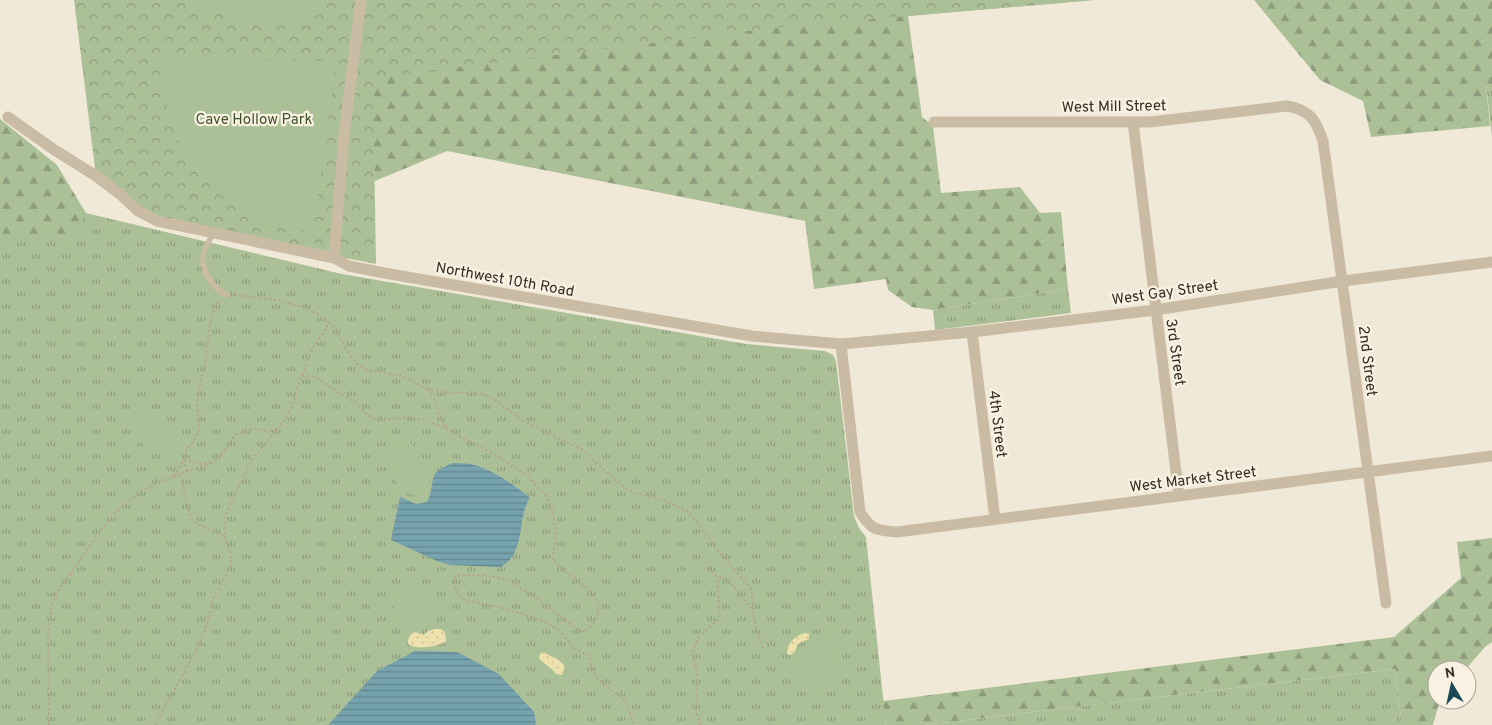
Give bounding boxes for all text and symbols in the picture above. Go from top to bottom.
street label: West Mill Street [1061,97,1167,118]
park label: Cave Hollow Park [196,111,313,130]
street label: Northwest 10th Road [434,259,576,302]
street label: West Gay Street [1111,277,1220,310]
street label: 3rd Street [1160,317,1189,387]
street label: 2nd Street [1353,325,1380,398]
street label: 4th Street [983,389,1010,459]
street label: West Market Street [1129,463,1258,498]
north arrow [1427,660,1477,710]
text: N [1444,664,1457,683]

